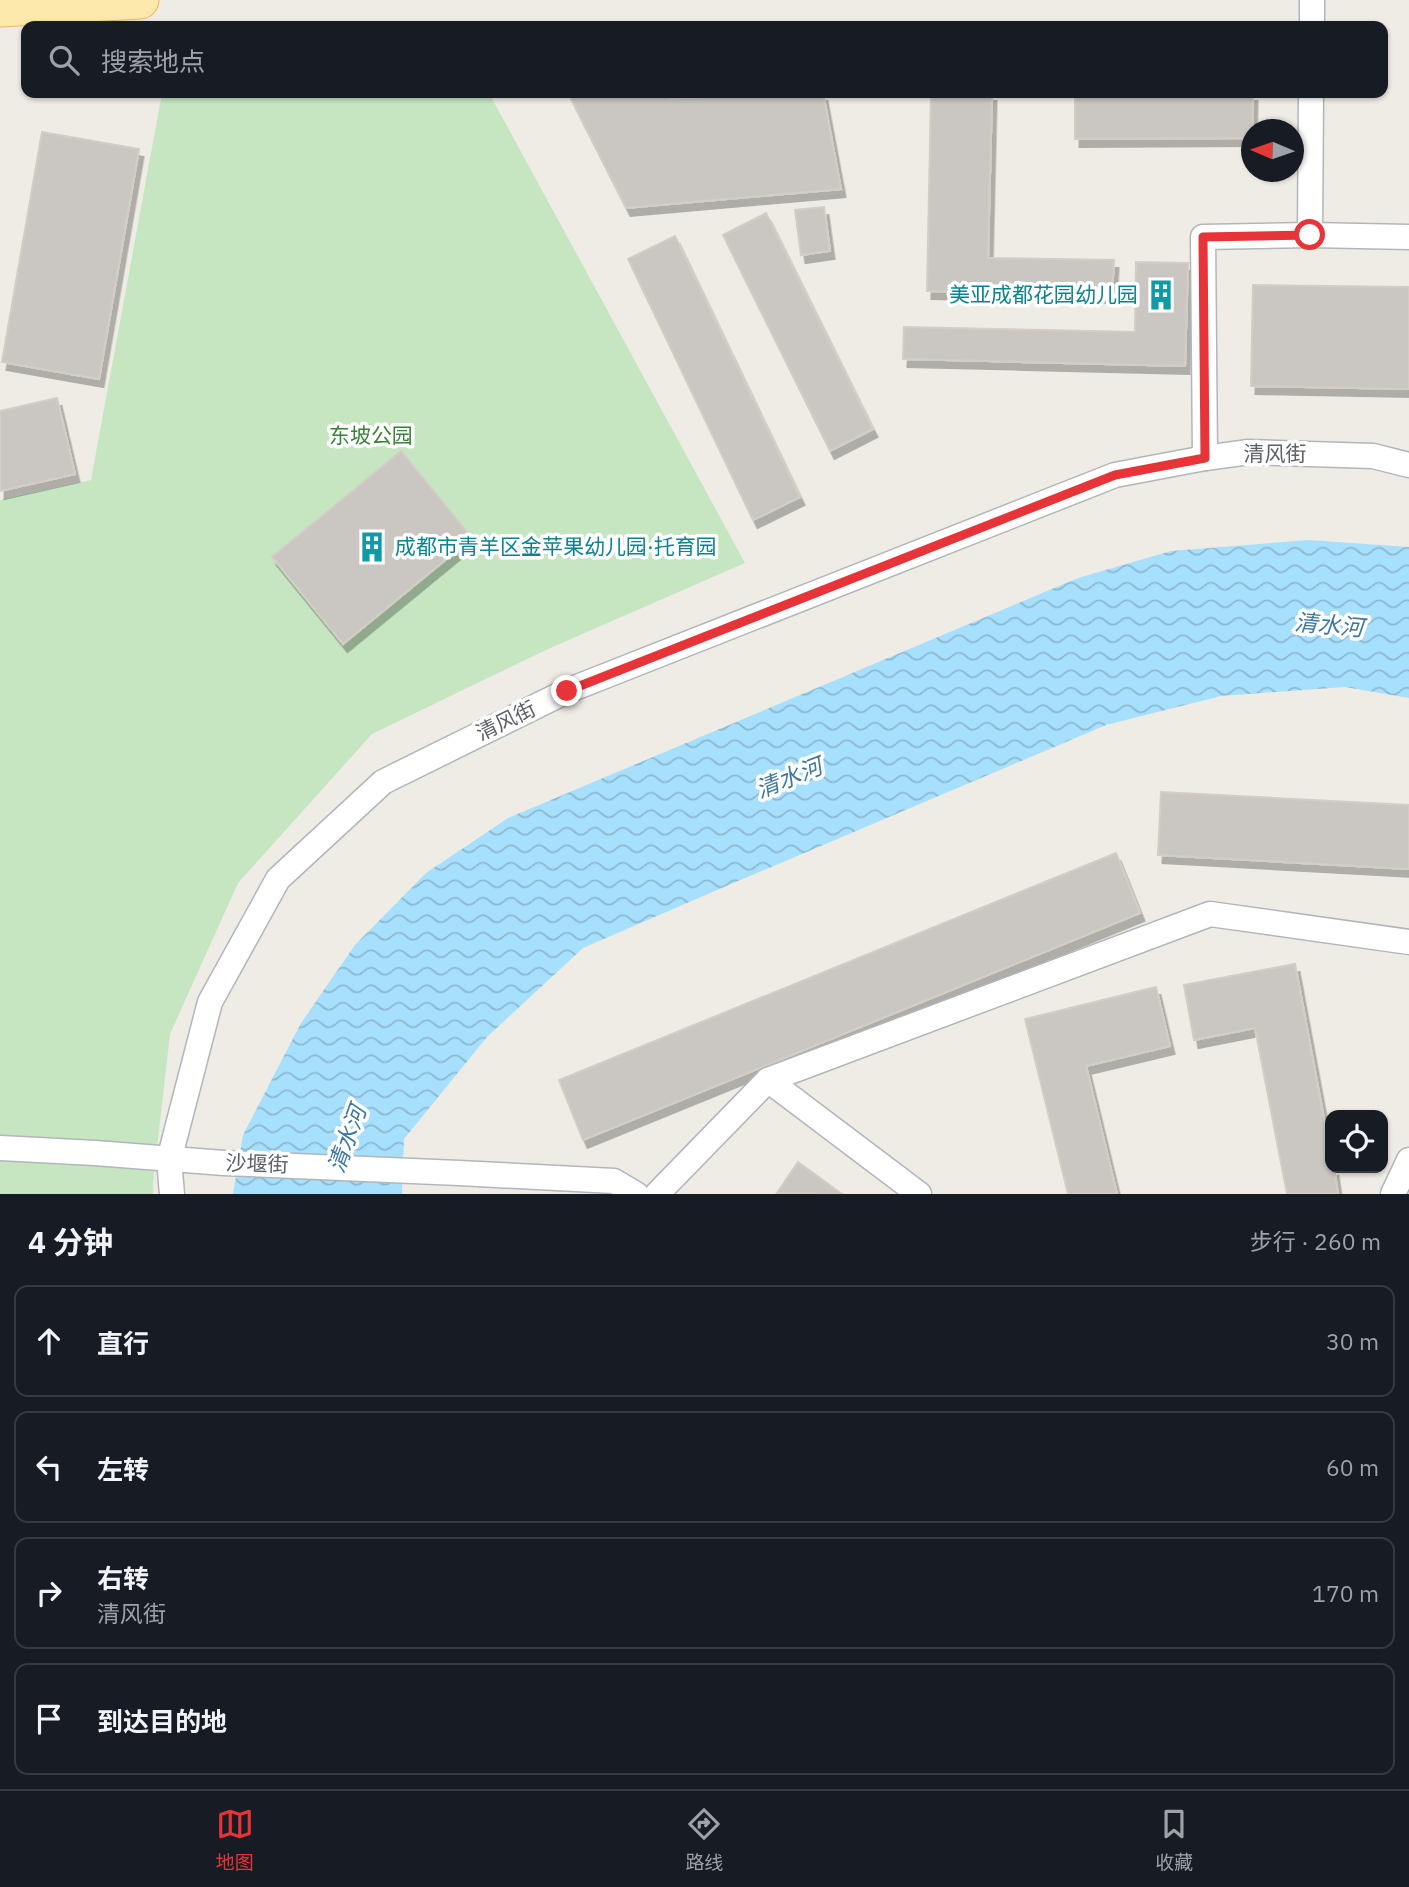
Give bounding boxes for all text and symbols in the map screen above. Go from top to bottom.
search box [21,21,1388,98]
icon: search [45,41,83,79]
text: 搜索地点 [101,44,205,78]
north arrow [1241,119,1304,182]
route start [1294,219,1325,250]
building icon: 美亚成都花园幼儿园 [1144,278,1178,312]
place label: 美亚成都花园幼儿园 [949,280,1138,308]
park label: 东坡公园 [329,421,413,449]
street label: 清风街 [1244,439,1307,467]
building icon: 成都市青羊区金苹果幼儿园·托育园 [355,530,389,564]
place label: 成都市青羊区金苹果幼儿园·托育园 [395,532,717,560]
water label: 清水河 [1293,606,1369,642]
route end [551,675,582,706]
street label: 清风街 [471,694,540,746]
water label: 清水河 [751,749,830,804]
water label: 清水河 [320,1097,373,1176]
map controls [1325,1110,1388,1173]
button: locate [1325,1110,1388,1173]
street label: 沙堰街 [225,1148,289,1178]
text: 4 分钟 [28,1222,113,1261]
text: 步行 · 260 m [1250,1226,1381,1256]
icon: ahead [30,1322,68,1360]
text: 直行 [97,1326,149,1360]
text: 30 m [1326,1326,1379,1356]
icon: left [30,1448,68,1486]
text: 左转 [97,1452,149,1486]
text: 60 m [1326,1452,1379,1482]
text: 右转 [97,1561,149,1595]
icon: right [30,1574,68,1612]
text: 170 m [1312,1578,1379,1608]
text: 清风街 [97,1598,166,1628]
icon: arrive [30,1700,68,1738]
text: 到达目的地 [97,1704,227,1738]
tab: 地图 [216,1805,254,1874]
tab: 路线 [685,1805,723,1874]
tab: 收藏 [1155,1805,1193,1874]

